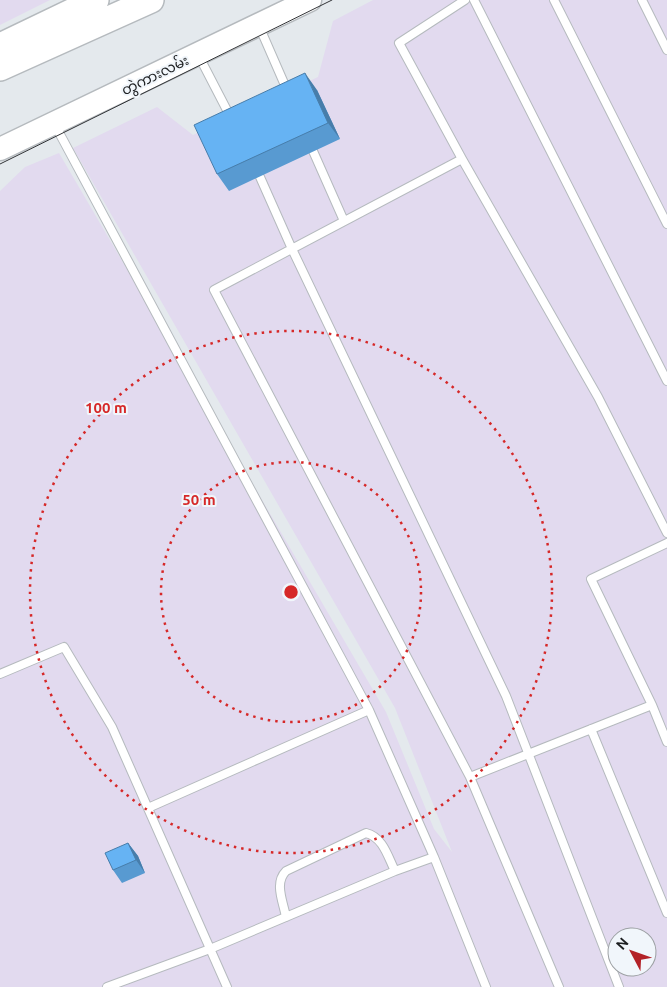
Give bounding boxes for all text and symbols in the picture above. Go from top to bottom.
street label: တွဲကားလမ်း [118,50,193,101]
text: 100 m [85,399,127,416]
text: 50 m [182,491,216,508]
centre of rings [282,583,300,601]
north arrow [607,927,657,977]
text: N [613,934,632,953]

